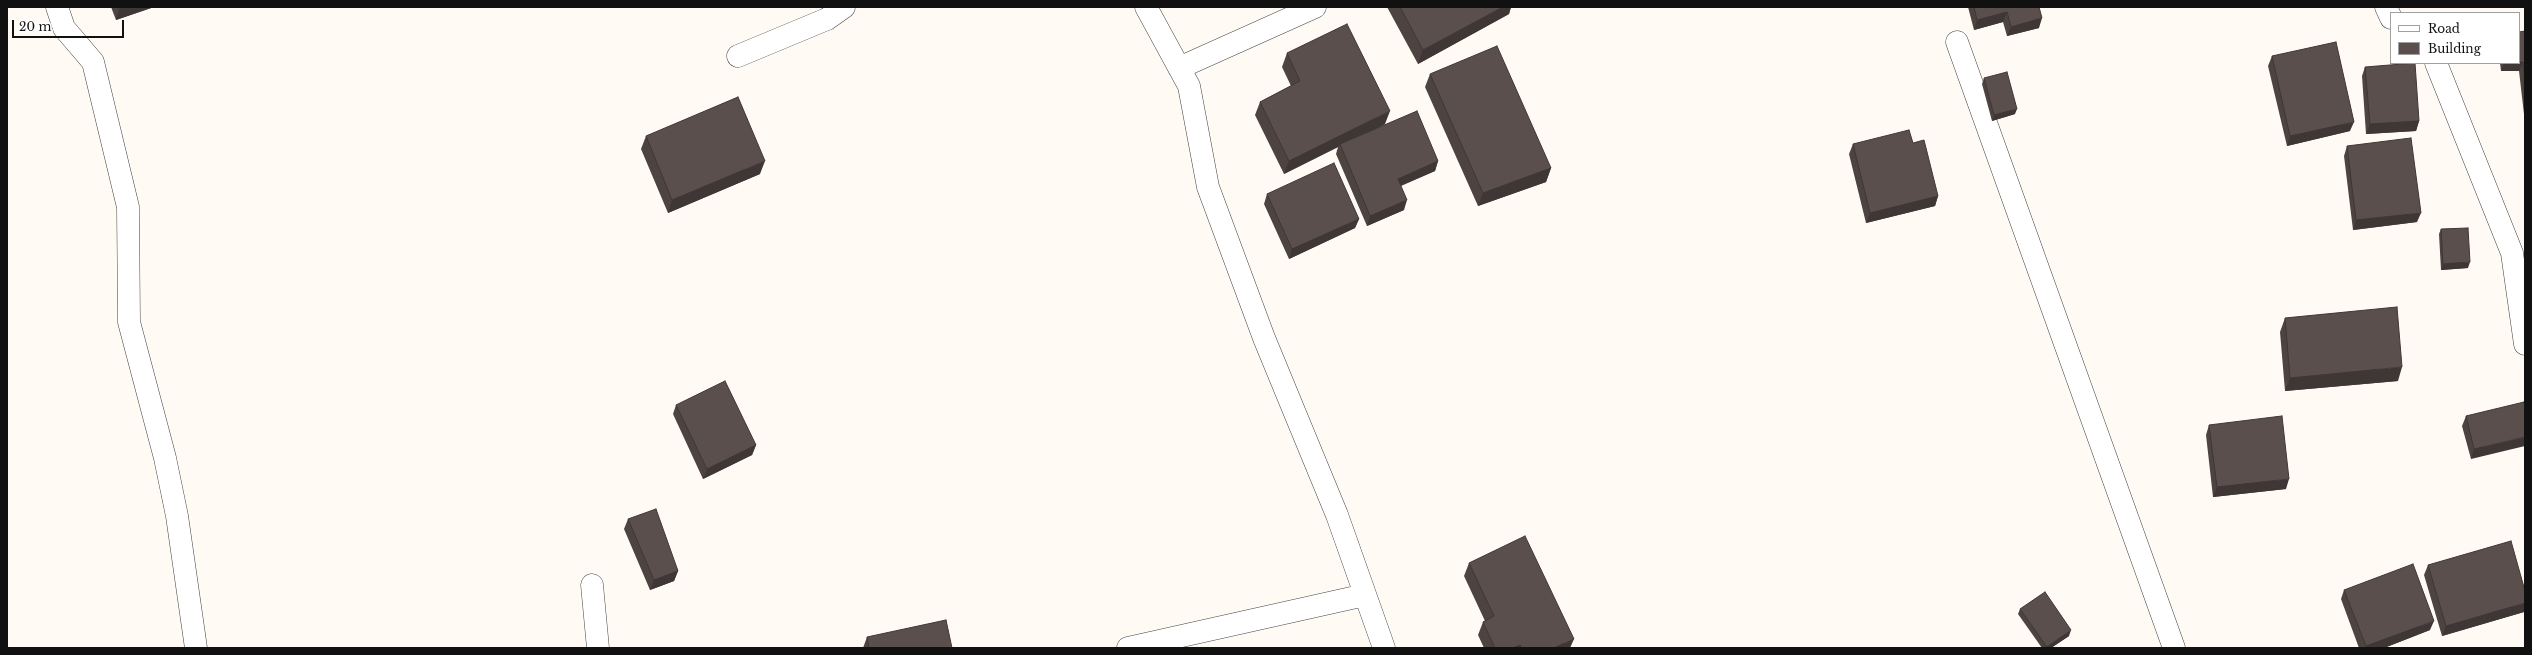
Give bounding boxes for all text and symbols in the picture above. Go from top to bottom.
scale bar [14,12,126,38]
legend [2390,12,2520,64]
text: 20 m [19,19,51,34]
text: Road [2428,21,2460,36]
text: Building [2428,41,2481,56]

